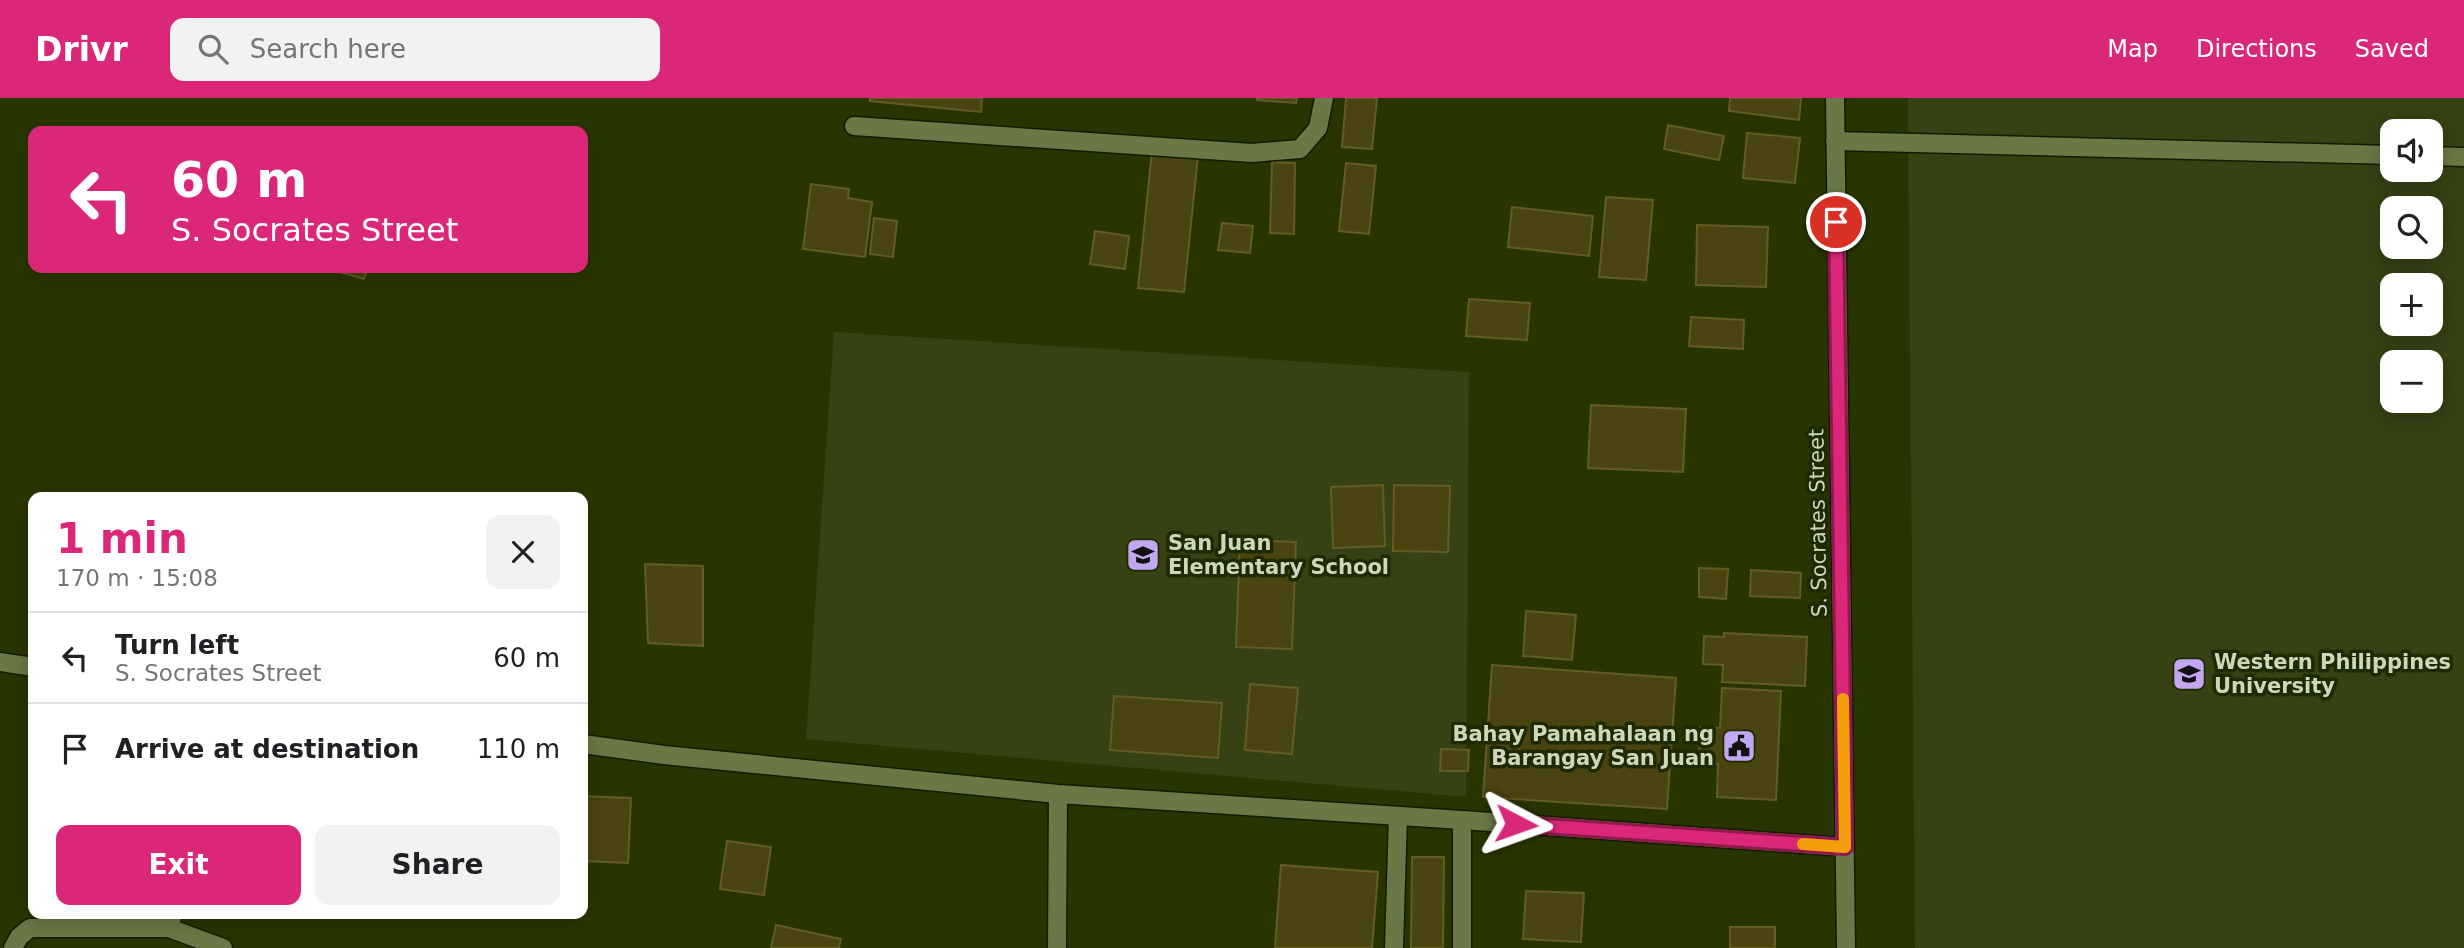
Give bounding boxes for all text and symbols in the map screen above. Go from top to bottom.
search box [170,18,660,81]
text: Drivr [35,30,128,69]
icon: search [194,30,232,68]
text: Search here [250,34,406,64]
text: Map [2107,35,2158,63]
text: Directions [2196,35,2317,63]
text: Saved [2355,35,2429,63]
map controls [2380,119,2443,413]
button: sound [2380,119,2443,182]
text: 60 m [171,152,307,209]
icon: left [56,154,147,245]
pin [1806,192,1866,252]
button: search [2380,196,2443,259]
icon: arrive [1817,203,1855,241]
text: S. Socrates Street [171,211,458,249]
button: + [2380,273,2443,336]
button: − [2380,350,2443,413]
street label: S. Socrates Street [1804,429,1832,617]
text: 1 min [56,514,188,563]
button: close [486,515,560,589]
place label: San Juan Elementary School [1168,531,1389,579]
school or university icon: San Juan Elementary School [1124,536,1162,574]
text: 170 m · 15:08 [56,565,218,591]
text: Turn left [115,630,239,660]
icon: left [56,639,94,677]
text: 60 m [493,643,560,673]
place label: Western Philippines University [2214,650,2451,698]
school or university icon: Western Philippines University [2170,655,2208,693]
text: S. Socrates Street [115,660,321,686]
place label: Bahay Pamahalaan ng Barangay San Juan [1452,722,1714,770]
public building icon: Bahay Pamahalaan ng Barangay San Juan [1720,727,1758,765]
icon: arrive [56,730,94,768]
text: Arrive at destination [115,734,419,764]
text: 110 m [477,734,560,764]
position arrow [1479,787,1553,861]
button: Exit [56,825,301,905]
button: Share [315,825,560,905]

